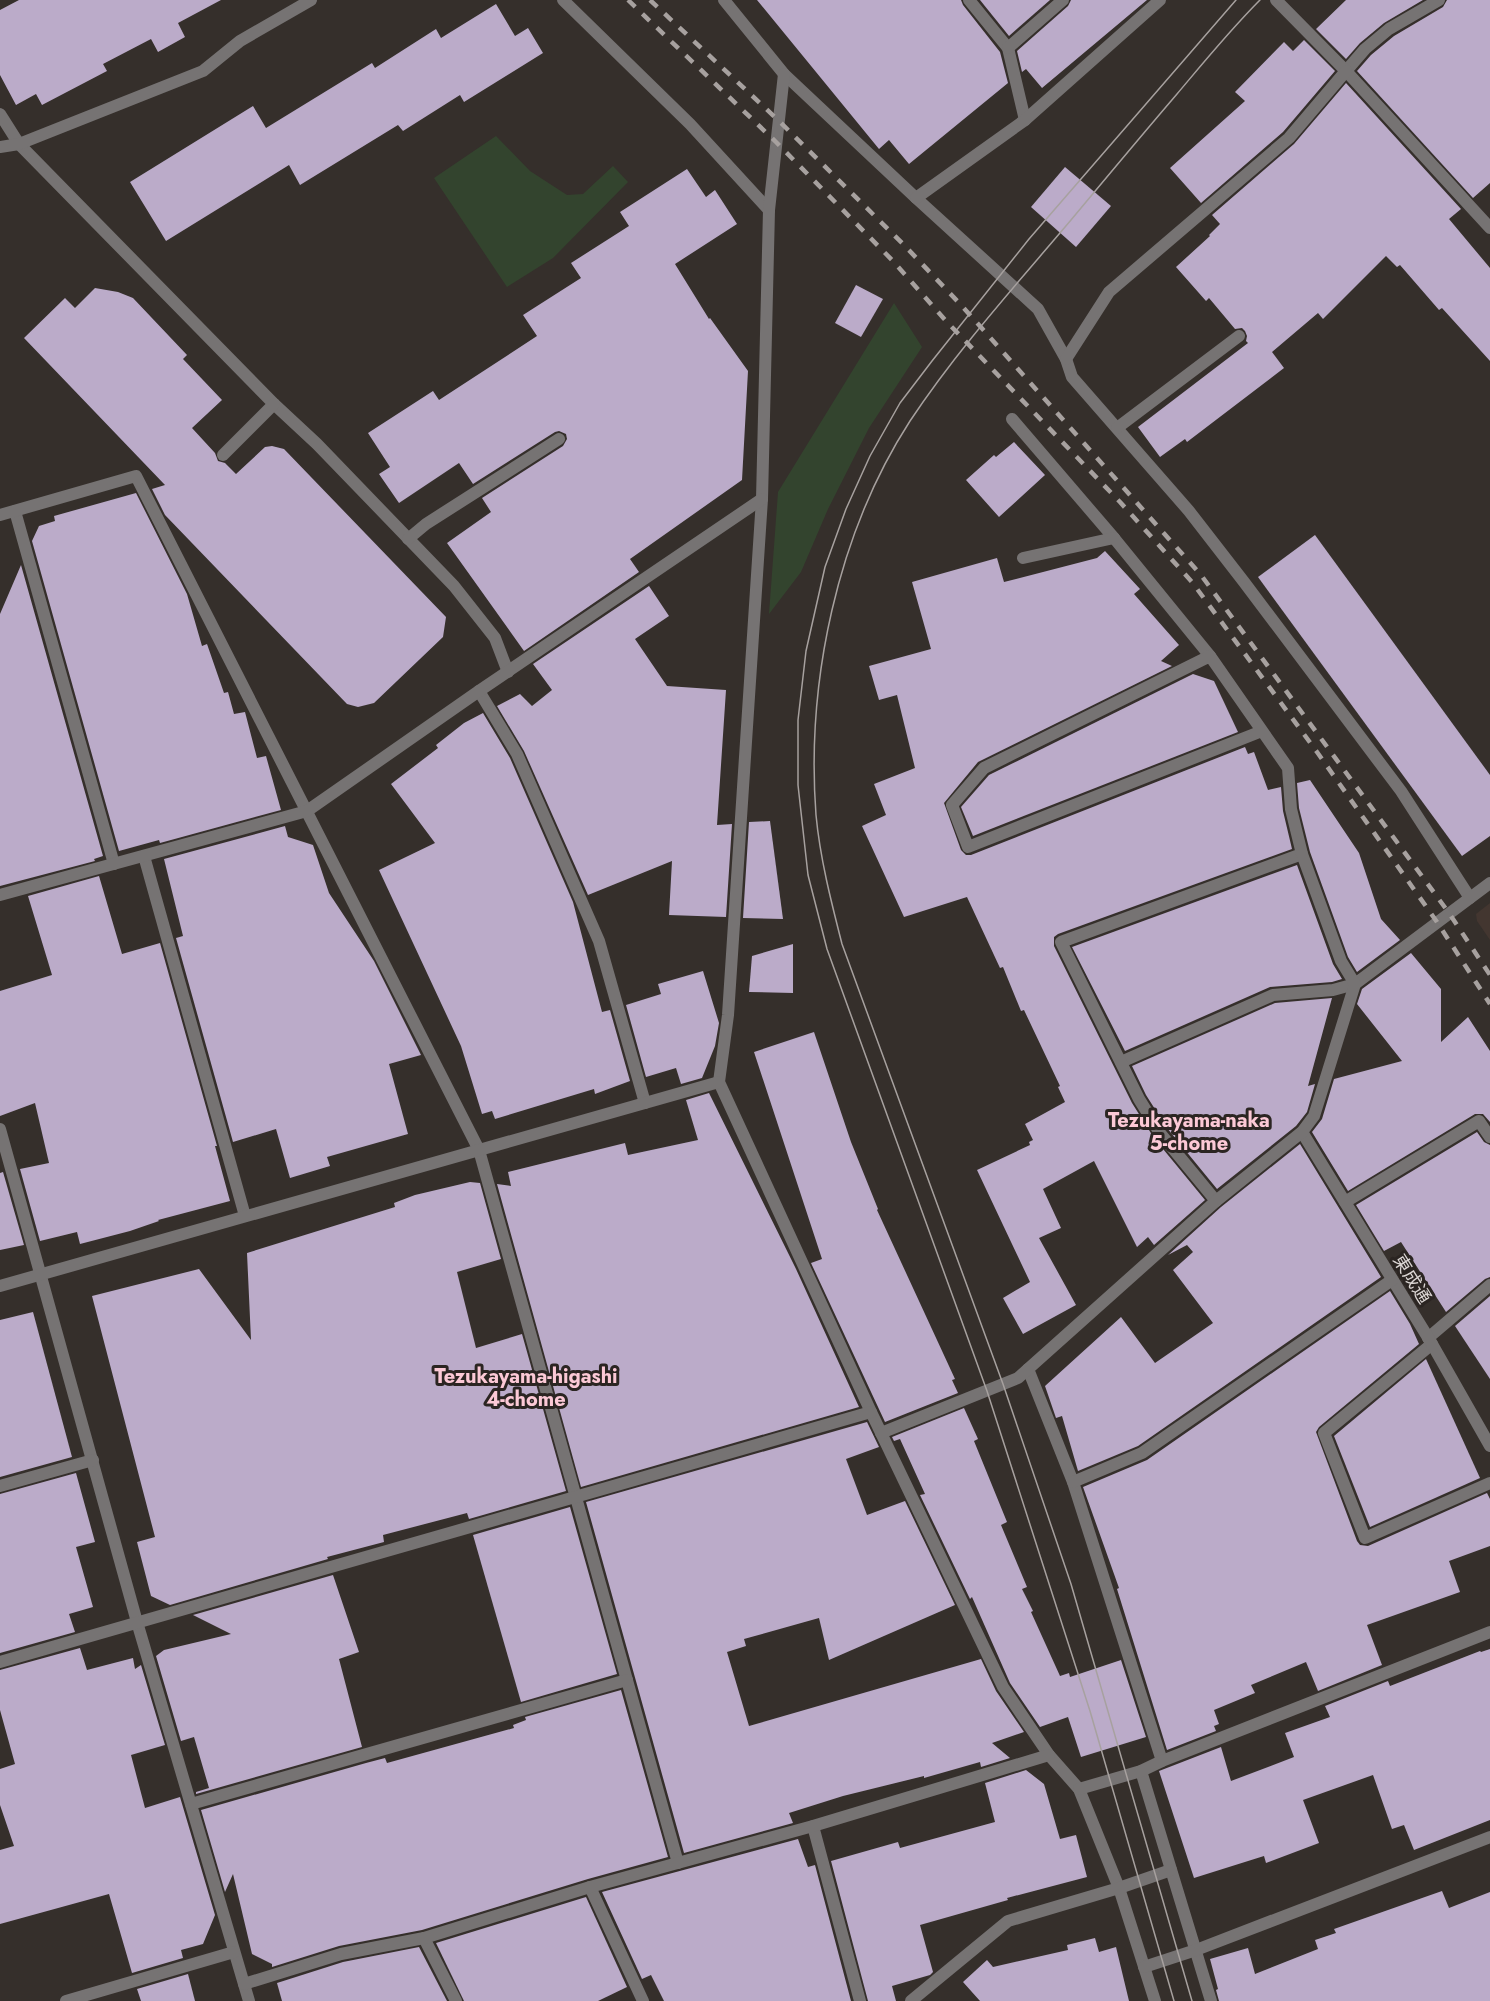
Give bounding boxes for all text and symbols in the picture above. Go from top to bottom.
district label: Tezukayama-naka 5-chome [1108,1106,1270,1158]
street label: 東成通 [1387,1249,1437,1309]
district label: Tezukayama-higashi 4-chome [434,1362,618,1414]

